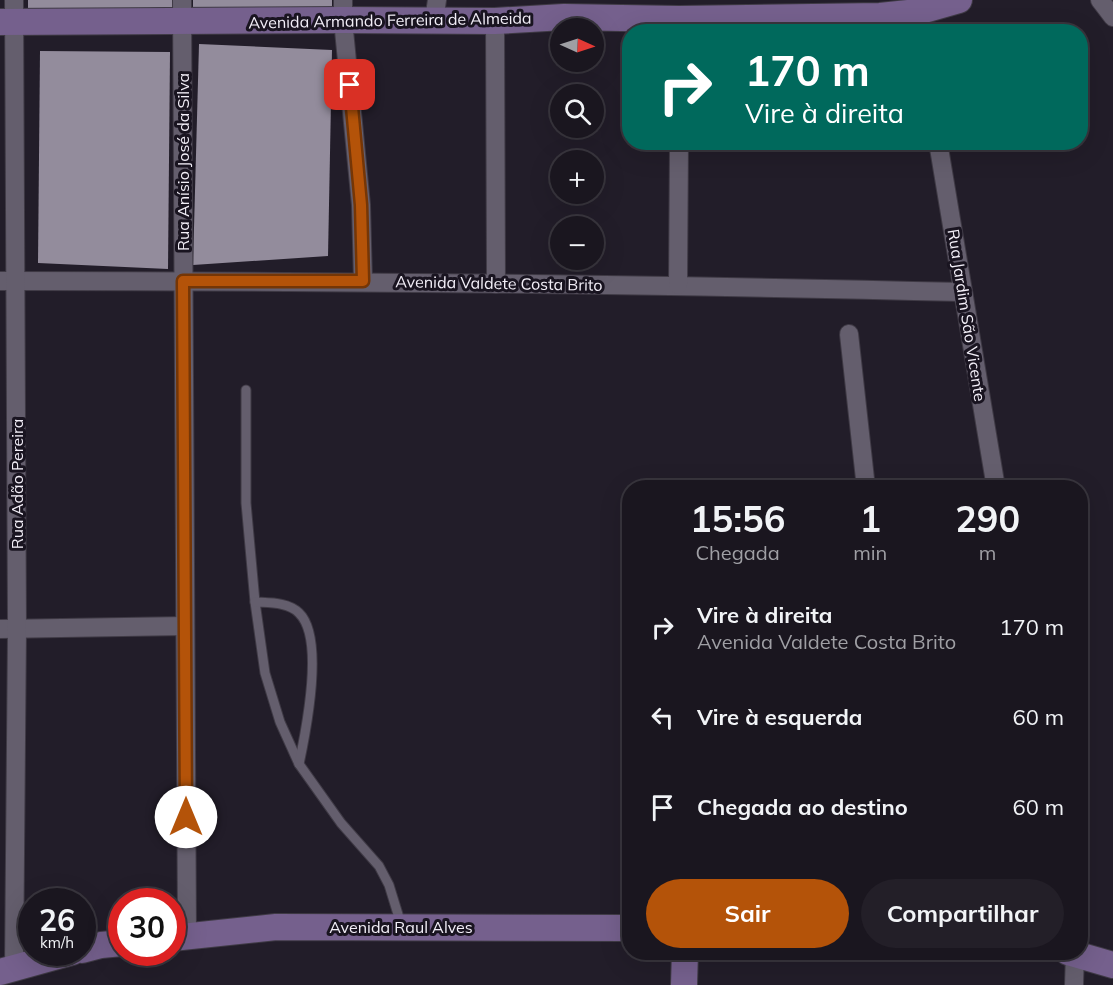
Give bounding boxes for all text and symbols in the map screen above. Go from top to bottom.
street label: Avenida Armando Ferreira de Almeida [248,8,532,32]
north arrow [550,18,604,72]
map controls [550,18,604,270]
text: 170 m [745,44,870,97]
icon: right [646,48,724,126]
pin [324,59,375,110]
icon: arrive [333,68,366,101]
street label: Rua Anísio José da Silva [173,73,193,251]
button: search [550,84,604,138]
text: Vire à direita [745,96,904,130]
button: + [550,150,604,204]
button: − [550,216,604,270]
street label: Rua Jardim São Vicente [943,227,991,403]
street label: Avenida Valdete Costa Brito [395,271,603,295]
street label: Rua Adão Pereira [7,419,27,549]
text: 15:56 [690,496,785,541]
text: 1 [859,496,881,541]
text: 290 [955,496,1020,541]
text: Chegada [695,540,780,565]
text: min [853,540,887,565]
text: m [979,540,996,565]
text: Vire à direita [697,601,832,629]
icon: right [646,611,679,644]
text: 170 m [999,613,1064,641]
text: Avenida Valdete Costa Brito [697,629,956,654]
icon: left [646,701,679,734]
text: Vire à esquerda [697,703,862,731]
text: 60 m [1013,703,1064,731]
position arrow [154,785,218,849]
icon: arrive [646,791,679,824]
text: Chegada ao destino [697,793,908,821]
text: 60 m [1013,793,1064,821]
button: Sair [646,879,849,948]
button: Compartilhar [861,879,1064,948]
speed limit sign: 30 [108,888,186,966]
text: 26 [39,901,75,939]
street label: Avenida Raul Alves [329,917,473,937]
text: km/h [40,933,74,952]

